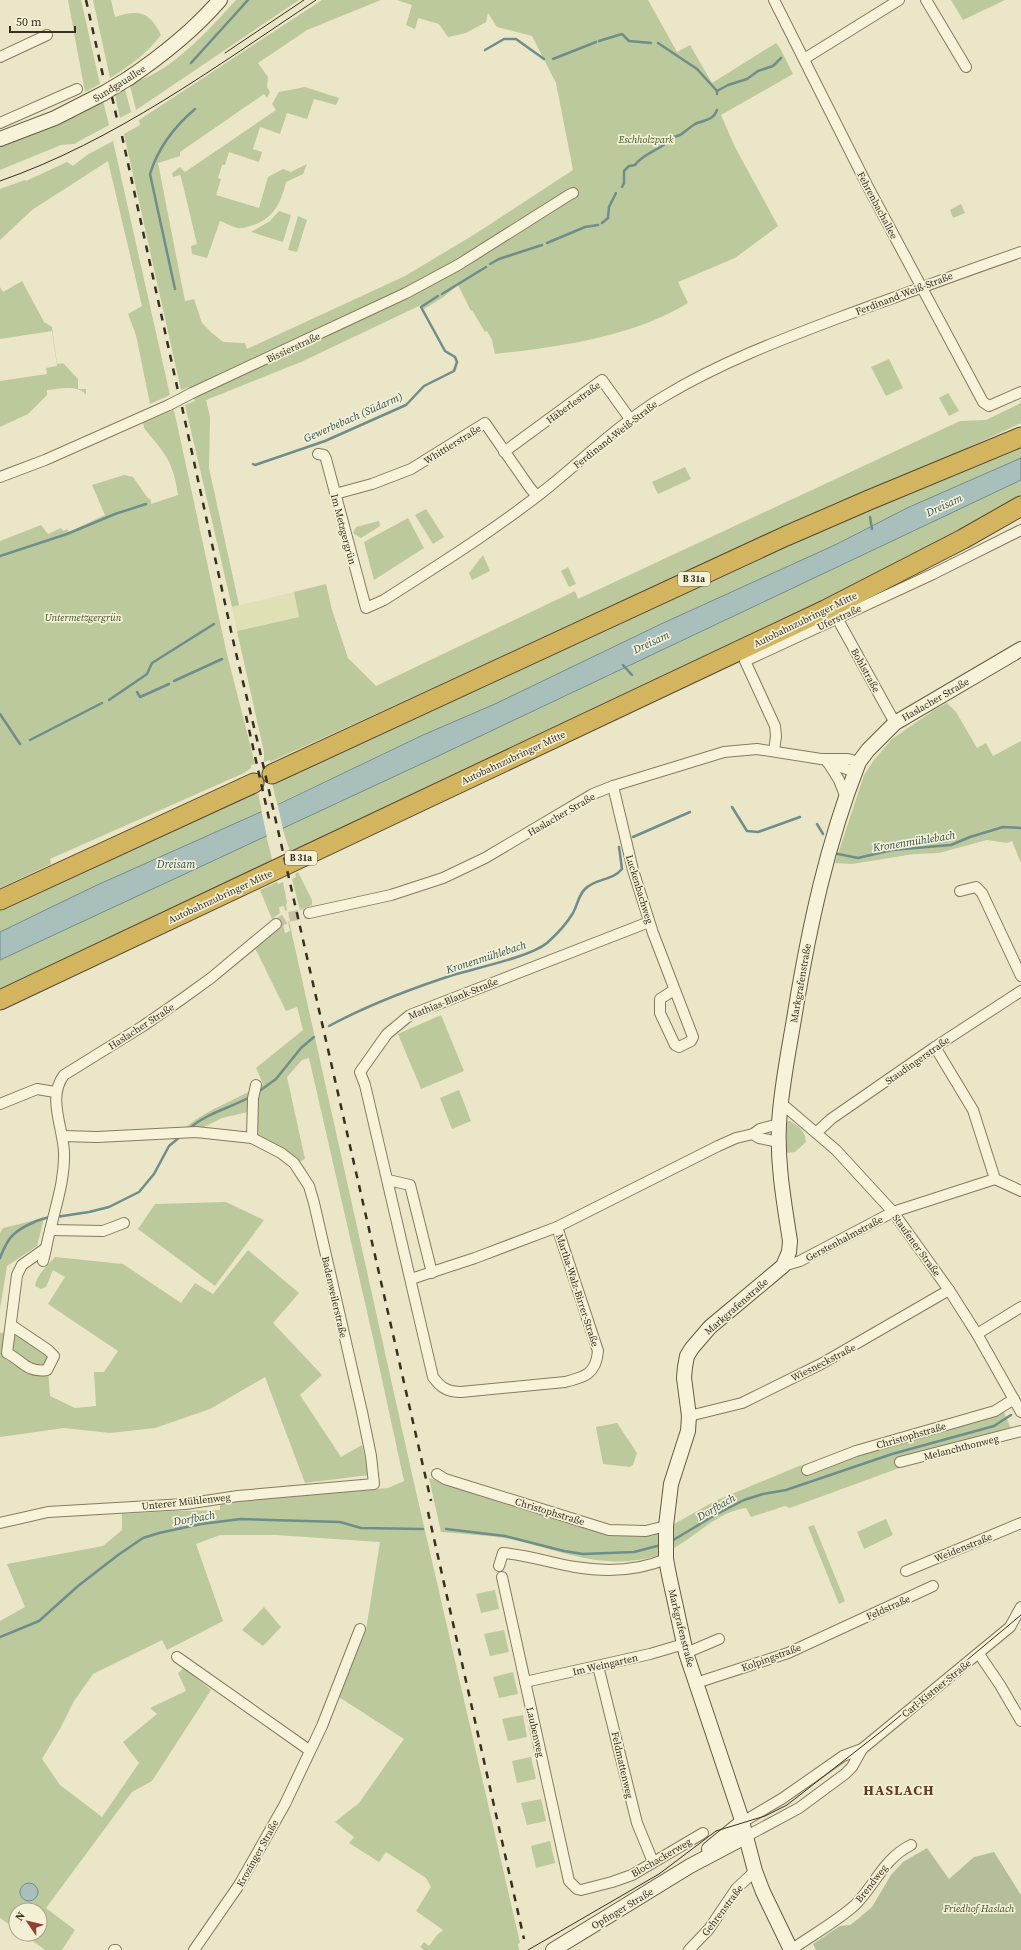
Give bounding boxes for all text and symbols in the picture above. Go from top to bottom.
scale bar [10,8,75,34]
text: 50 m [16,14,42,30]
street label: Sundgauallee [91,62,148,105]
park label: Eschholzpark [617,133,674,146]
street label: Fehrenbachallee [854,169,901,241]
street label: Ferdinand-Weiß-Straße [854,269,955,318]
street label: Bissierstraße [264,329,322,366]
street label: Häberlestraße [544,378,603,426]
water label: Gewerbebach (Südarm) [301,389,405,446]
street label: Ferdinand-Weiß-Straße [571,398,660,471]
street label: Whittierstraße [421,422,483,467]
water label: Dreisam [923,491,965,521]
street label: Im Metzgergrün [328,492,359,566]
road number: B 31a [678,572,710,586]
street label: Autobahnzubringer Mitte [751,589,859,650]
street label: Uferstraße [815,602,863,633]
park label: Untermetzgergrün [45,611,122,624]
water label: Dreisam [630,628,672,658]
street label: Bohlstraße [848,646,883,695]
street label: Haslacher Straße [899,675,971,724]
street label: Autobahnzubringer Mitte [459,728,567,787]
street label: Haslacher Straße [525,790,597,839]
water label: Kronenmühlebach [871,828,956,856]
road number: B 31a [285,851,317,865]
street label: Luckenbachweg [623,853,656,925]
water label: Dreisam [156,857,195,872]
street label: Autobahnzubringer Mitte [166,867,274,926]
water label: Kronenmühlebach [443,937,528,978]
street label: Markgrafenstraße [787,942,814,1024]
street label: Mathias-Blank-Straße [406,975,500,1022]
street label: Haslacher Straße [106,1000,177,1053]
street label: Staudingerstraße [882,1033,952,1088]
street label: Staufener Straße [890,1212,944,1279]
street label: Gerstenhalmstraße [803,1213,885,1264]
street label: Martha-Walz-Birrer-Straße [553,1232,602,1348]
street label: Badenweilerstraße [319,1255,350,1339]
street label: Markgrafenstraße [702,1275,771,1338]
street label: Wiesneckstraße [789,1341,858,1384]
street label: Christophstraße [875,1419,948,1452]
street label: Melanchthonweg [922,1432,1000,1463]
street label: Unterer Mühlenweg [141,1490,231,1513]
water label: Dorfbach [693,1490,738,1525]
street label: Christophstraße [513,1495,586,1528]
water label: Dorfbach [171,1507,216,1530]
street label: Weidenstraße [932,1530,994,1565]
street label: Markgrafenstraße [666,1588,698,1669]
street label: Feldstraße [864,1592,912,1623]
street label: Kolpingstraße [740,1641,803,1674]
street label: Im Weingarten [571,1651,639,1678]
street label: Carl-Kistner-Straße [899,1656,974,1720]
street label: Laubenweg [523,1706,548,1759]
street label: Feldmattenweg [608,1730,637,1800]
district label: HASLACH [863,1780,935,1800]
street label: Krozinger Straße [234,1817,281,1889]
street label: Blochackerweg [629,1835,694,1880]
street label: Brendweg [852,1862,890,1905]
street label: Gehrenstraße [699,1882,746,1939]
street label: Opfinger Straße [589,1885,656,1932]
north arrow [8,1902,48,1942]
park label: Friedhof Haslach [943,1902,1015,1915]
text: N [12,1909,29,1924]

